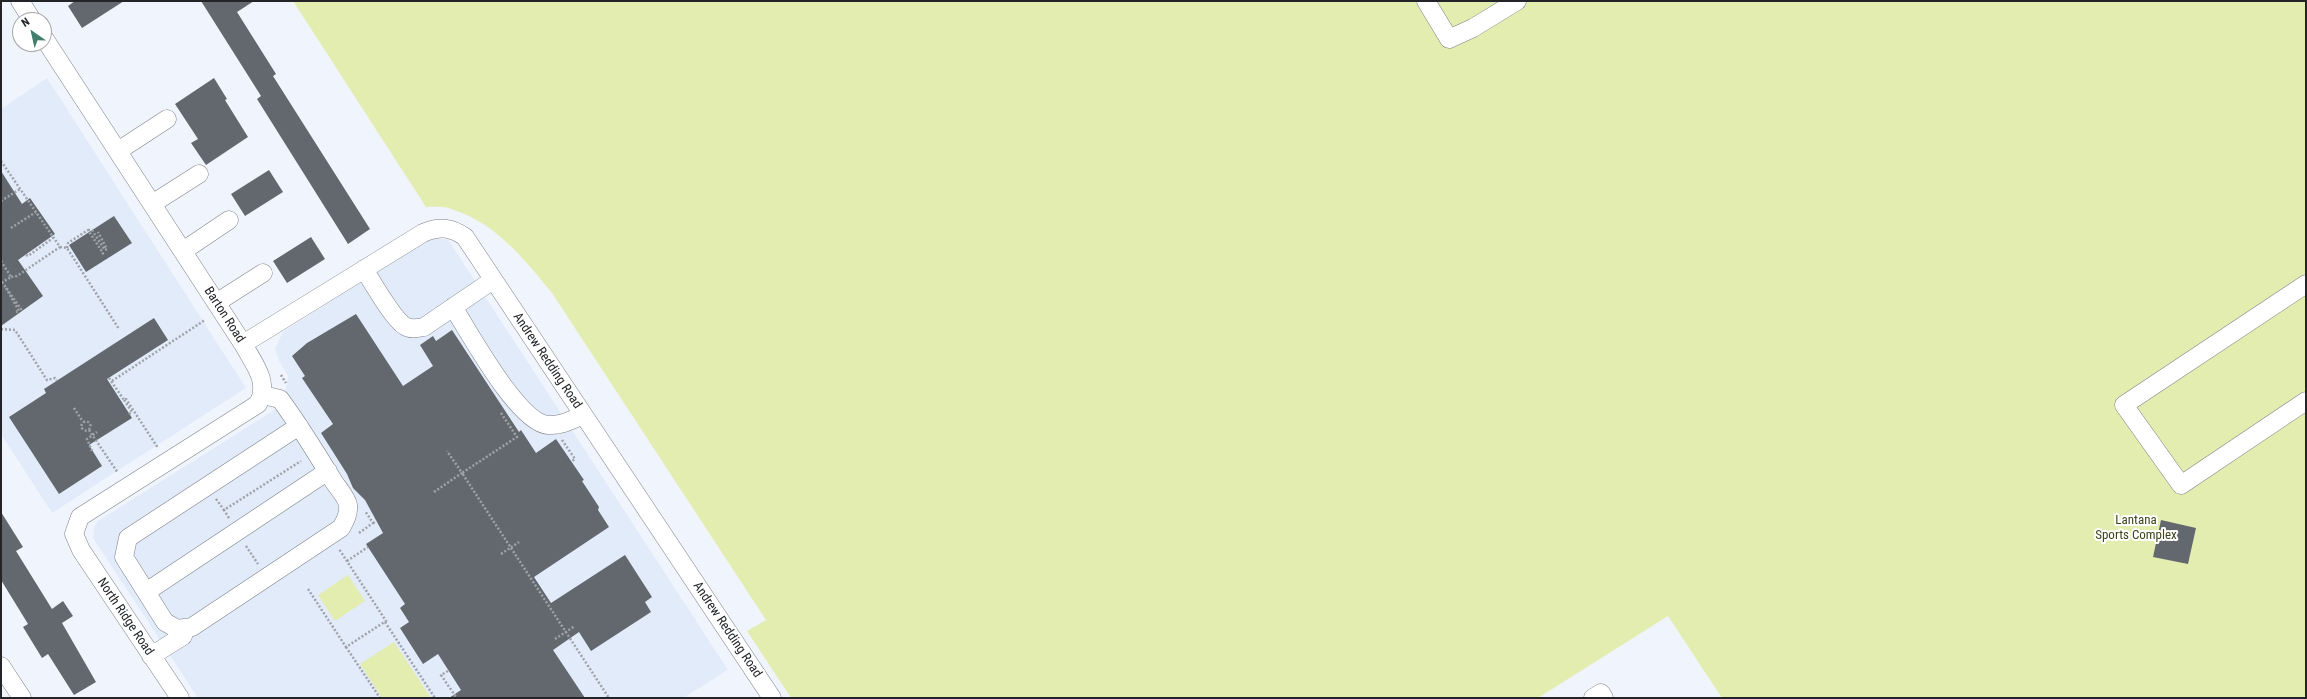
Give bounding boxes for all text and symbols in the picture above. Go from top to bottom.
north arrow [12,12,52,52]
text: N [19,15,32,30]
street label: Barton Road [200,284,248,346]
street label: Andrew Redding Road [509,310,585,412]
park label: Lantana Sports Complex [2095,513,2177,544]
street label: North Ridge Road [93,575,157,659]
street label: Andrew Redding Road [689,579,765,681]

